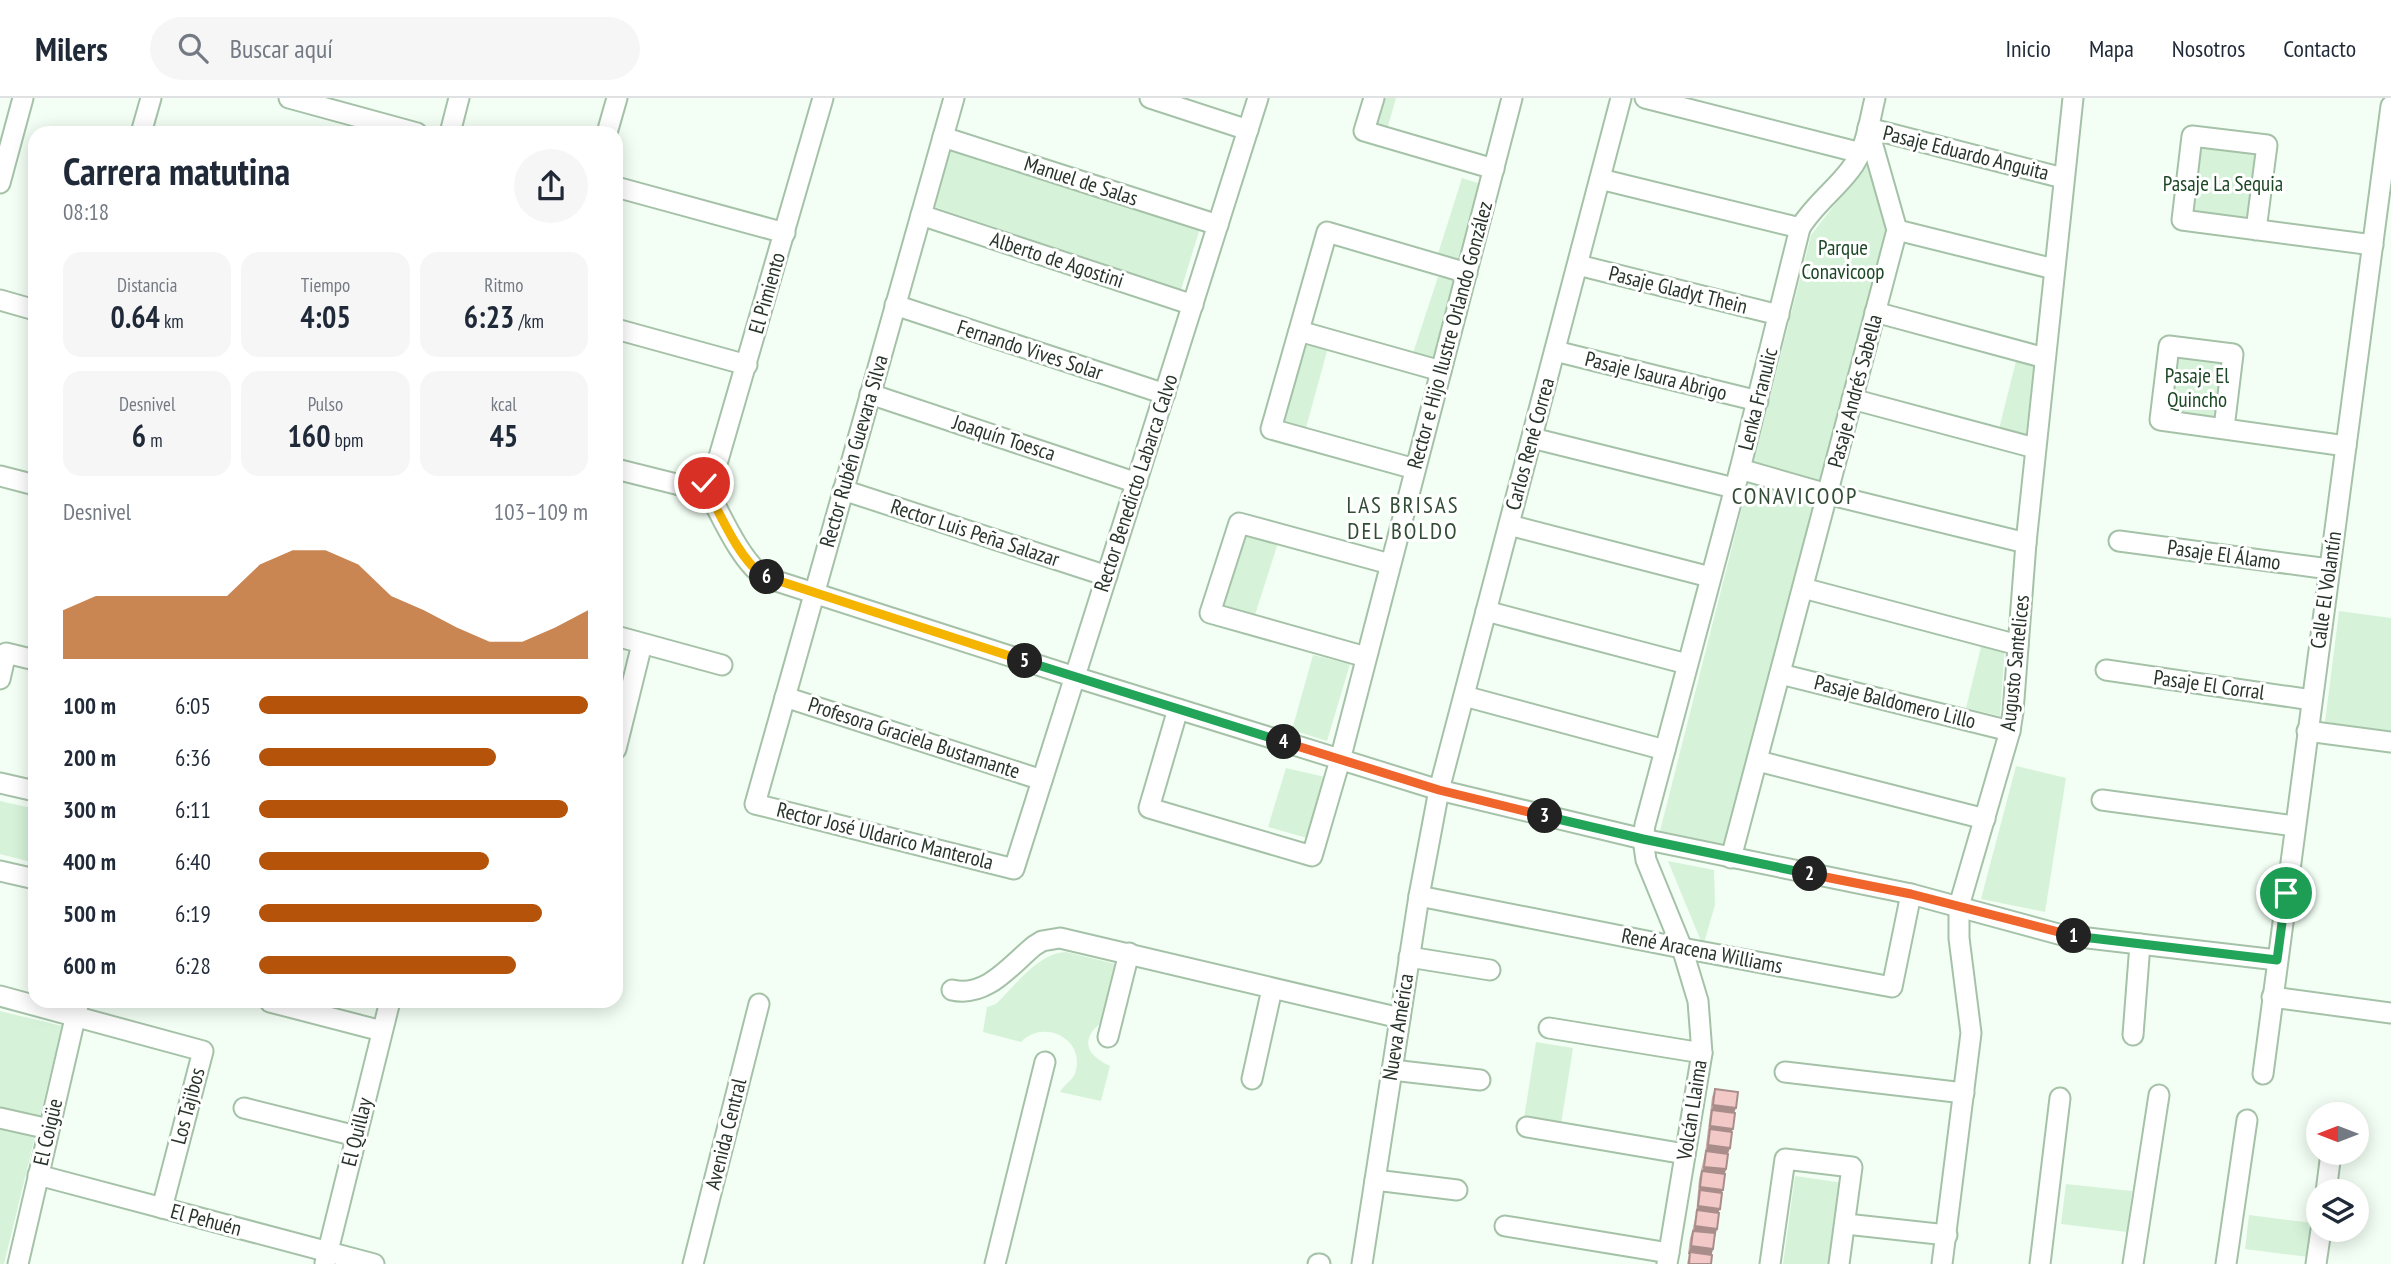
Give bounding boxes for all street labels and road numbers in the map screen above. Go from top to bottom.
street label: Pasaje Eduardo Anguita [1880,119,2052,186]
street label: Manuel de Salas [1021,149,1141,212]
street label: Rector e Hijo Ilustre Orlando González [1401,198,1498,472]
street label: Alberto de Agostini [987,225,1127,294]
street label: El Pimiento [742,249,791,337]
street label: Pasaje Gladyt Thein [1606,259,1750,320]
street label: Pasaje Andrés Sabella [1821,311,1888,470]
street label: Fernando Vives Solar [954,313,1107,386]
street label: Lenka Franulic [1732,344,1783,453]
street label: Pasaje Isaura Abrigo [1582,345,1730,406]
street label: Rector Rubén Guevara Silva [813,352,894,550]
street label: Rector Benedicto Labarca Calvo [1088,371,1183,595]
street label: Carlos René Correa [1499,375,1560,513]
street label: Joaquín Toesca [948,408,1059,467]
street label: Rector Luis Peña Salazar [887,493,1063,573]
street label: Calle El Volantín [2304,529,2347,650]
street label: Pasaje El Álamo [2166,533,2282,576]
street label: Augusto Santelices [1994,594,2035,732]
street label: Pasaje El Corral [2152,663,2266,706]
street label: Pasaje Baldomero Lillo [1812,668,1979,735]
street label: Profesora Graciela Bustamante [805,691,1023,785]
street label: Rector José Uldarico Manterola [774,796,996,875]
street label: René Aracena Williams [1619,922,1785,979]
street label: Nueva América [1376,972,1419,1082]
street label: Volcán Llaima [1670,1058,1713,1163]
street label: Los Tajibos [164,1065,211,1147]
street label: Avenida Central [699,1075,752,1192]
street label: El Quillay [335,1095,378,1169]
street label: El Coigüe [27,1096,68,1168]
street label: El Pehuén [168,1197,244,1242]

